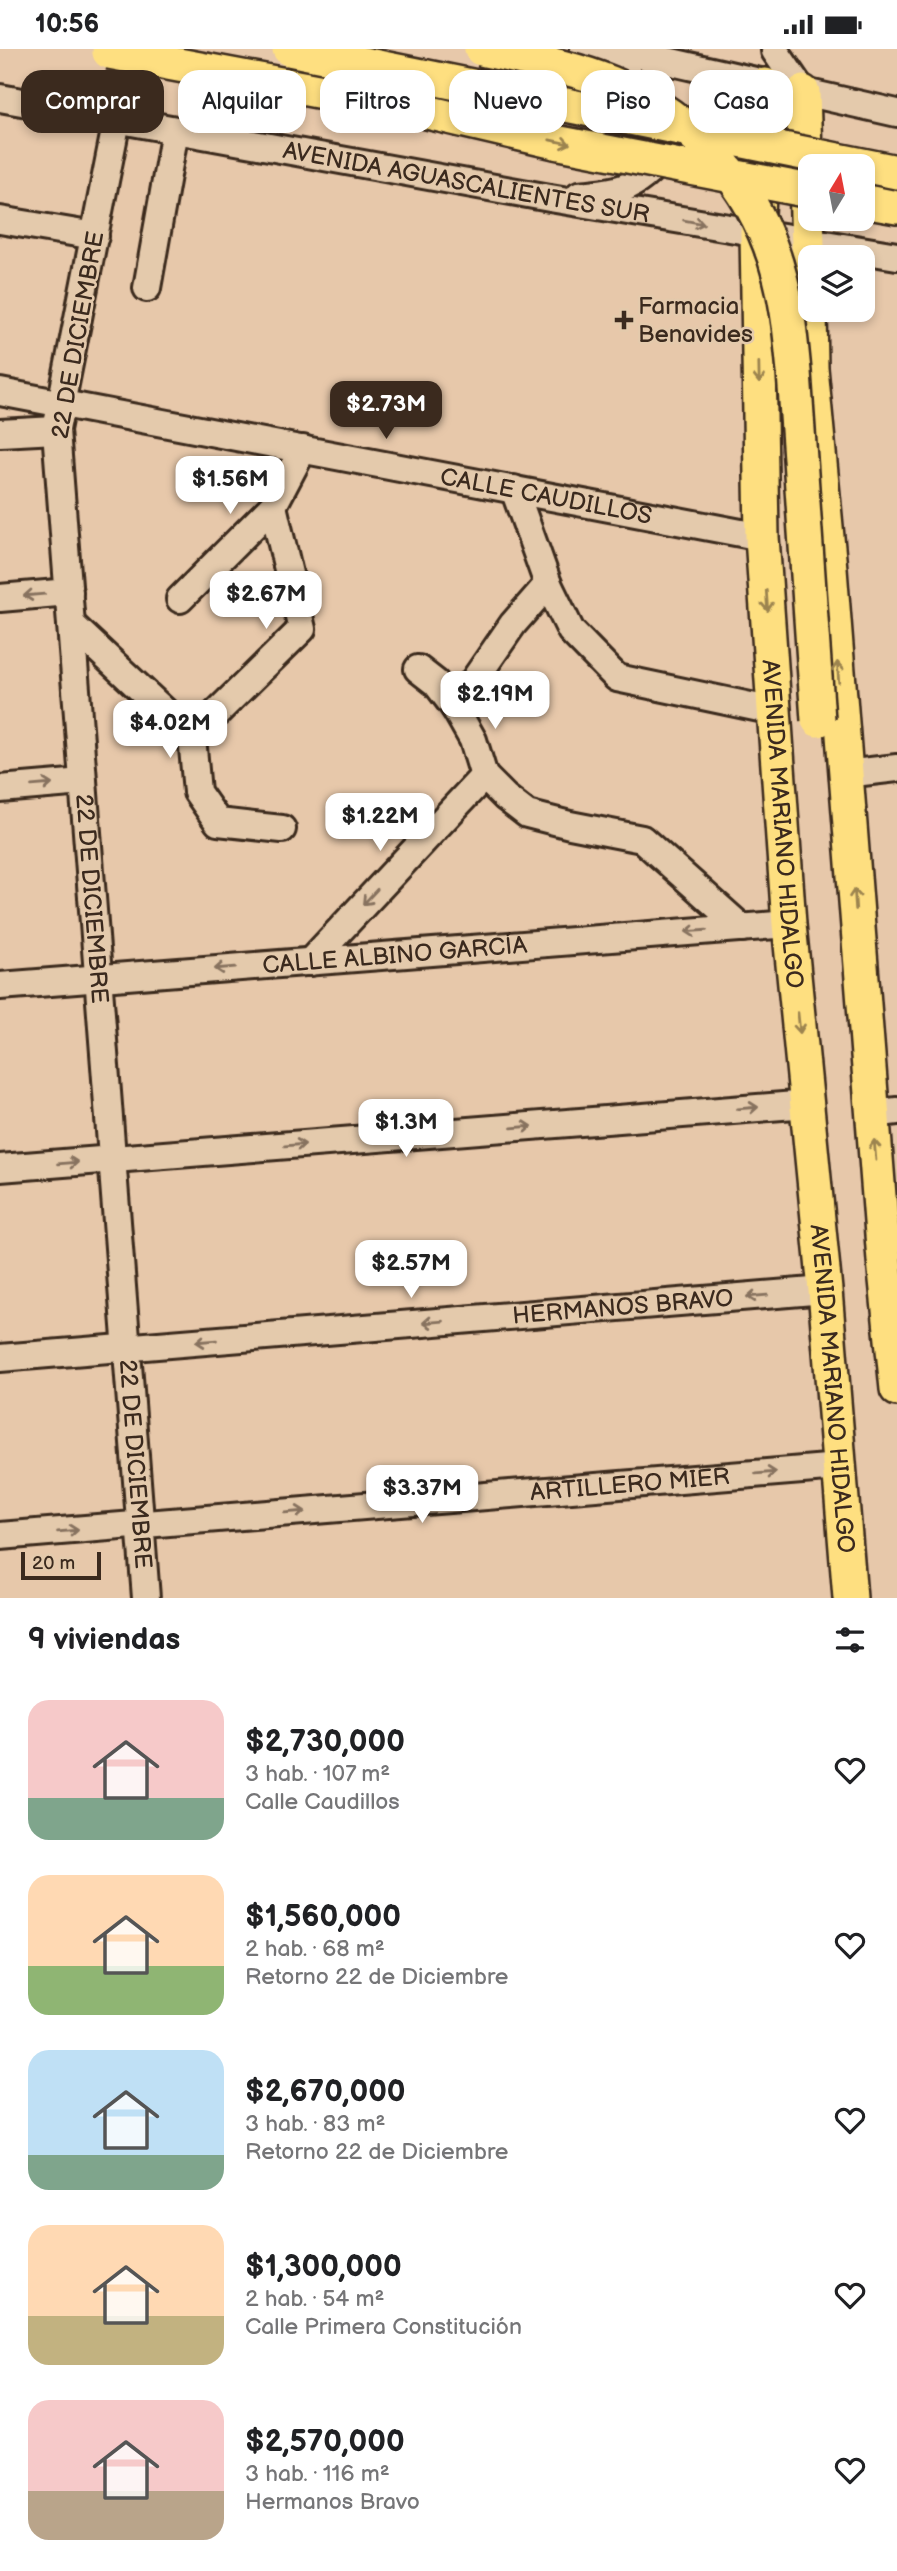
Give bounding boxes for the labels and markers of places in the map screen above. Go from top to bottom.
place label: Farmacia Benavides [638,292,753,349]
marker: Farmacia Benavides [616,312,632,328]
pin: $2.73M [329,381,443,441]
pin: $1.56M [173,456,287,516]
pin: $2.67M [209,571,323,631]
pin: $2.19M [438,671,552,731]
pin: $4.02M [113,701,227,760]
pin: $1.22M [323,793,437,853]
pin: $1.3M [357,1099,455,1159]
pin: $2.57M [354,1241,468,1300]
pin: $3.37M [365,1465,479,1525]

